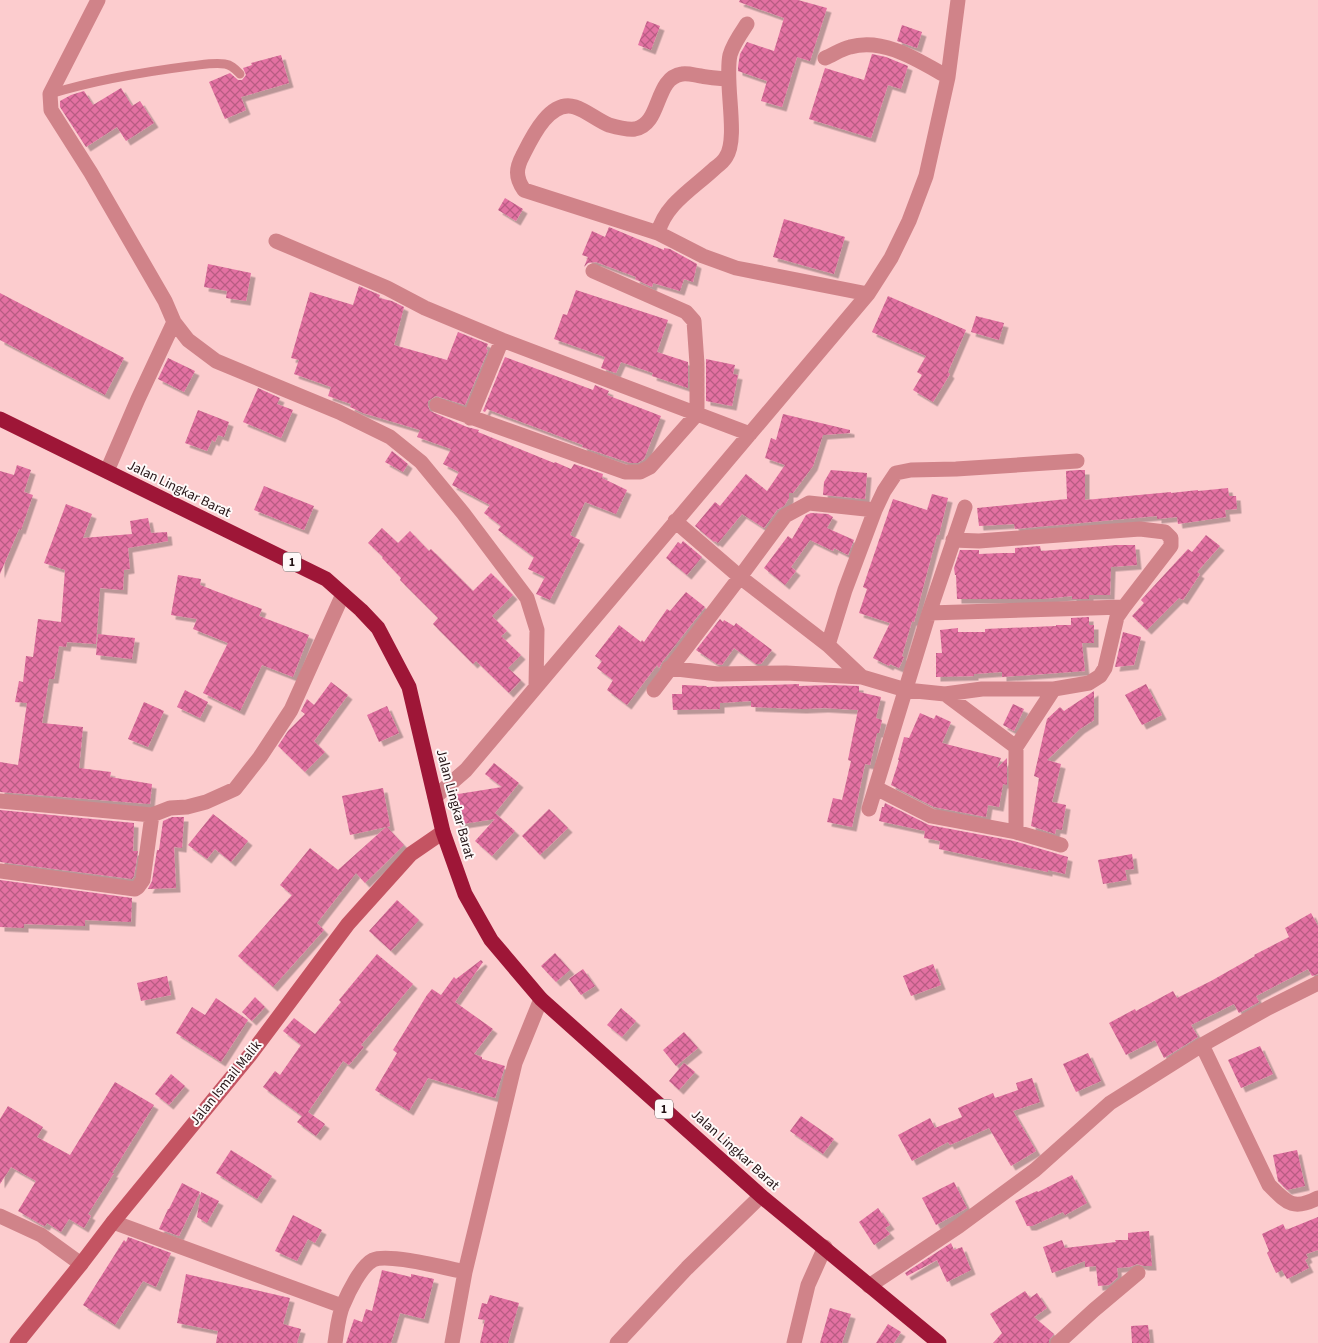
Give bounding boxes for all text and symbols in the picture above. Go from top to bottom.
street label: Jalan Lingkar Barat [124,455,234,523]
road number: 1 [283,552,301,572]
street label: Jalan Lingkar Barat [431,747,479,861]
street label: Jalan Ismail Malik [185,1036,267,1130]
road number: 1 [655,1100,673,1118]
street label: Jalan Lingkar Barat [686,1105,784,1195]

